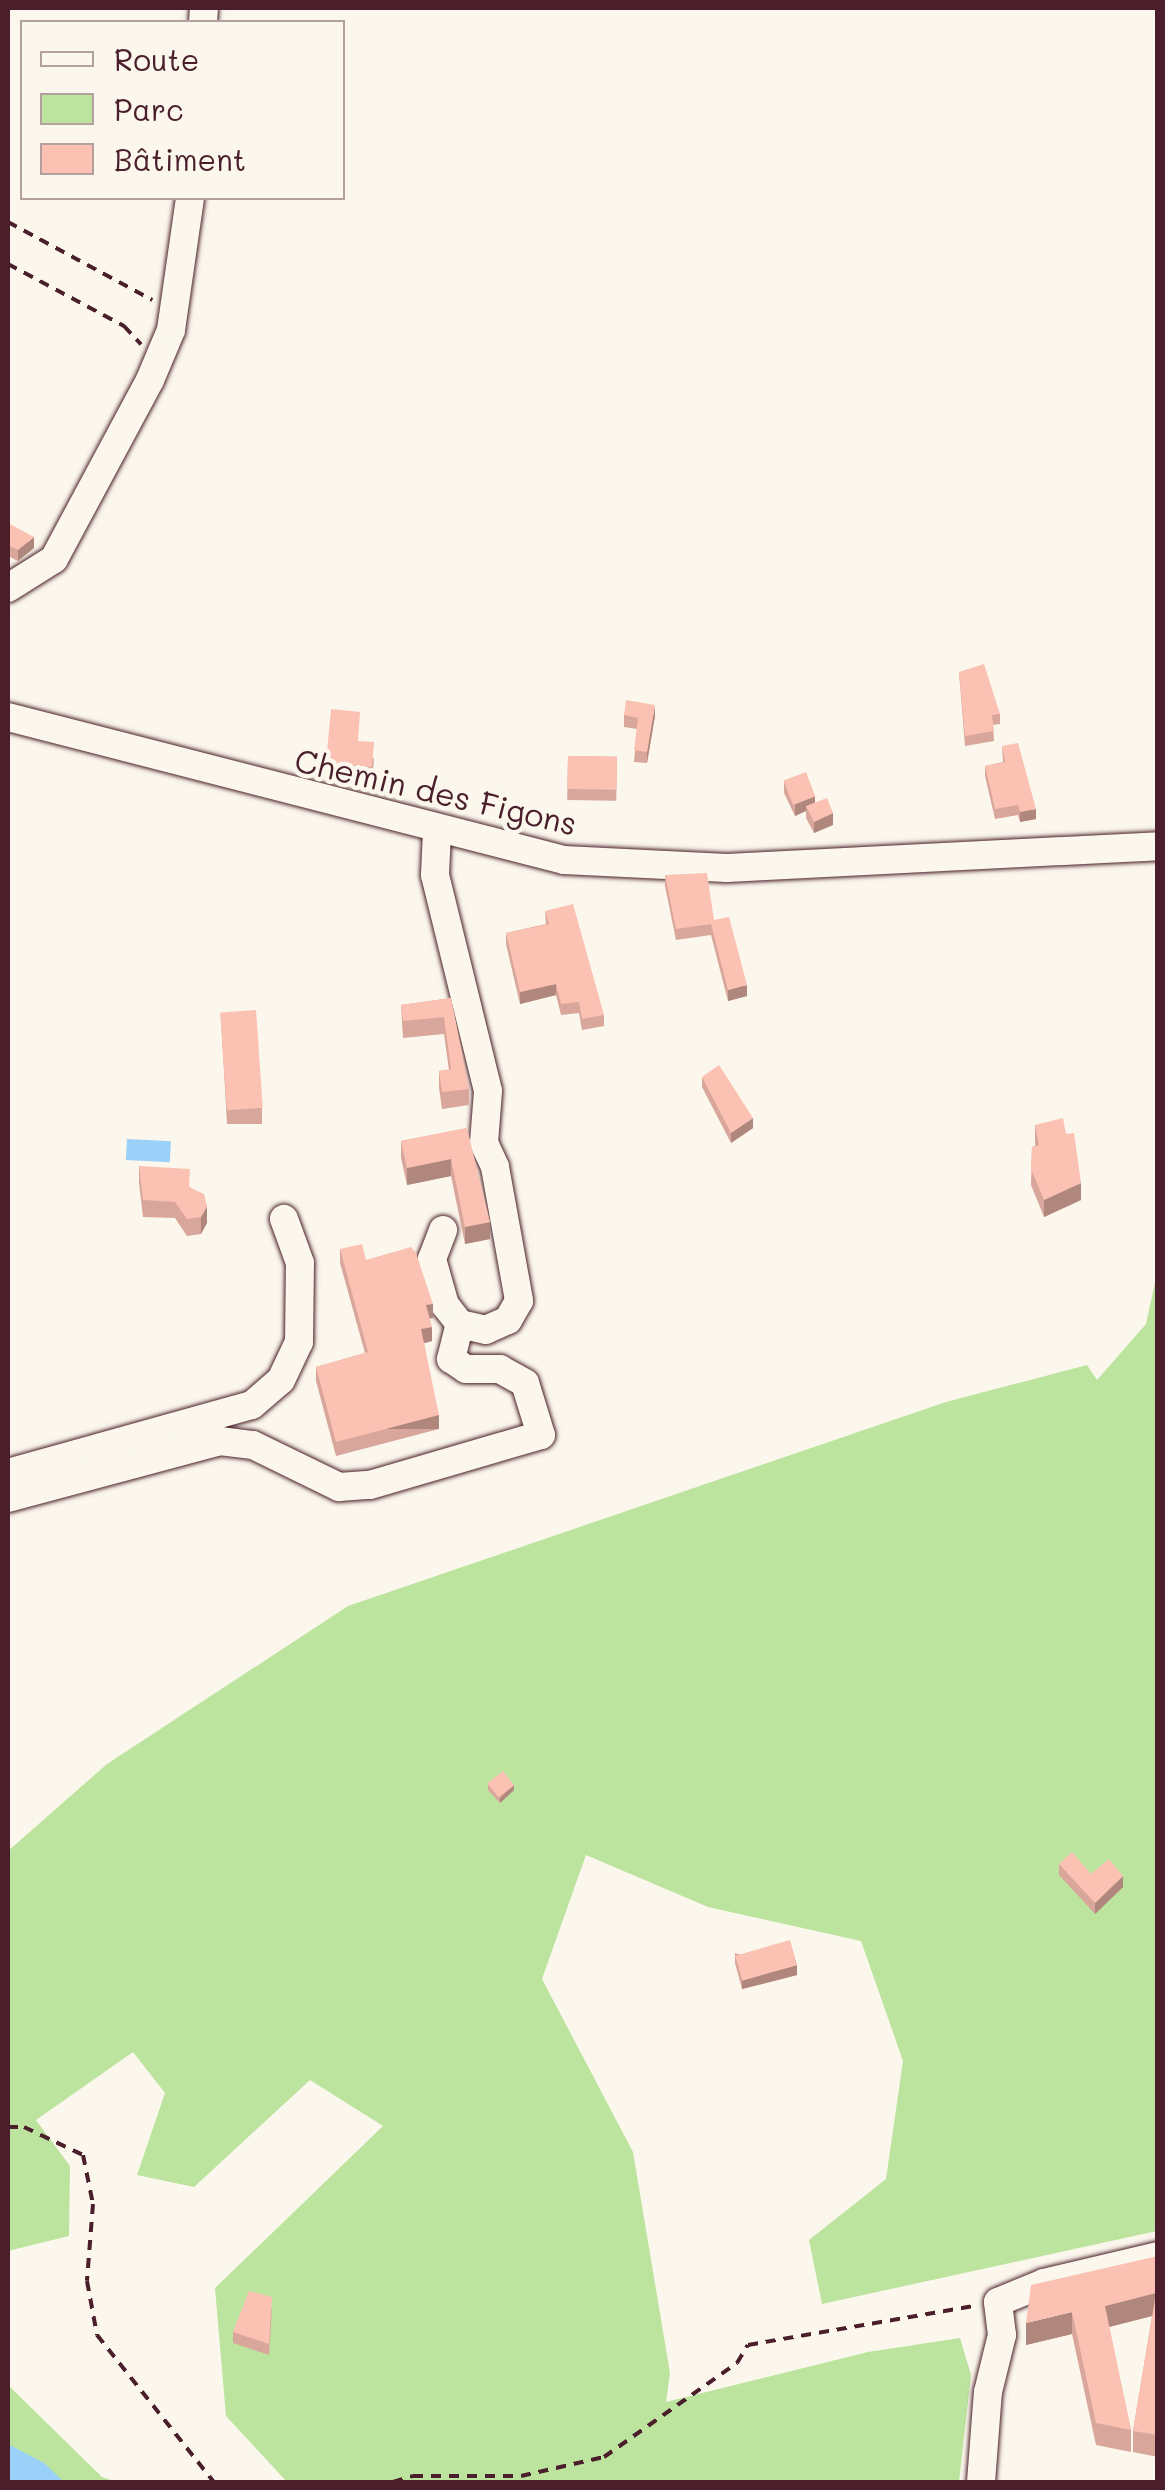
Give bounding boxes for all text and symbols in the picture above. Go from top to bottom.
legend [20,20,345,200]
text: Route [114,39,199,79]
text: Parc [114,89,184,129]
text: Bâtiment [114,139,246,179]
street label: Chemin des Figons [291,740,581,842]

